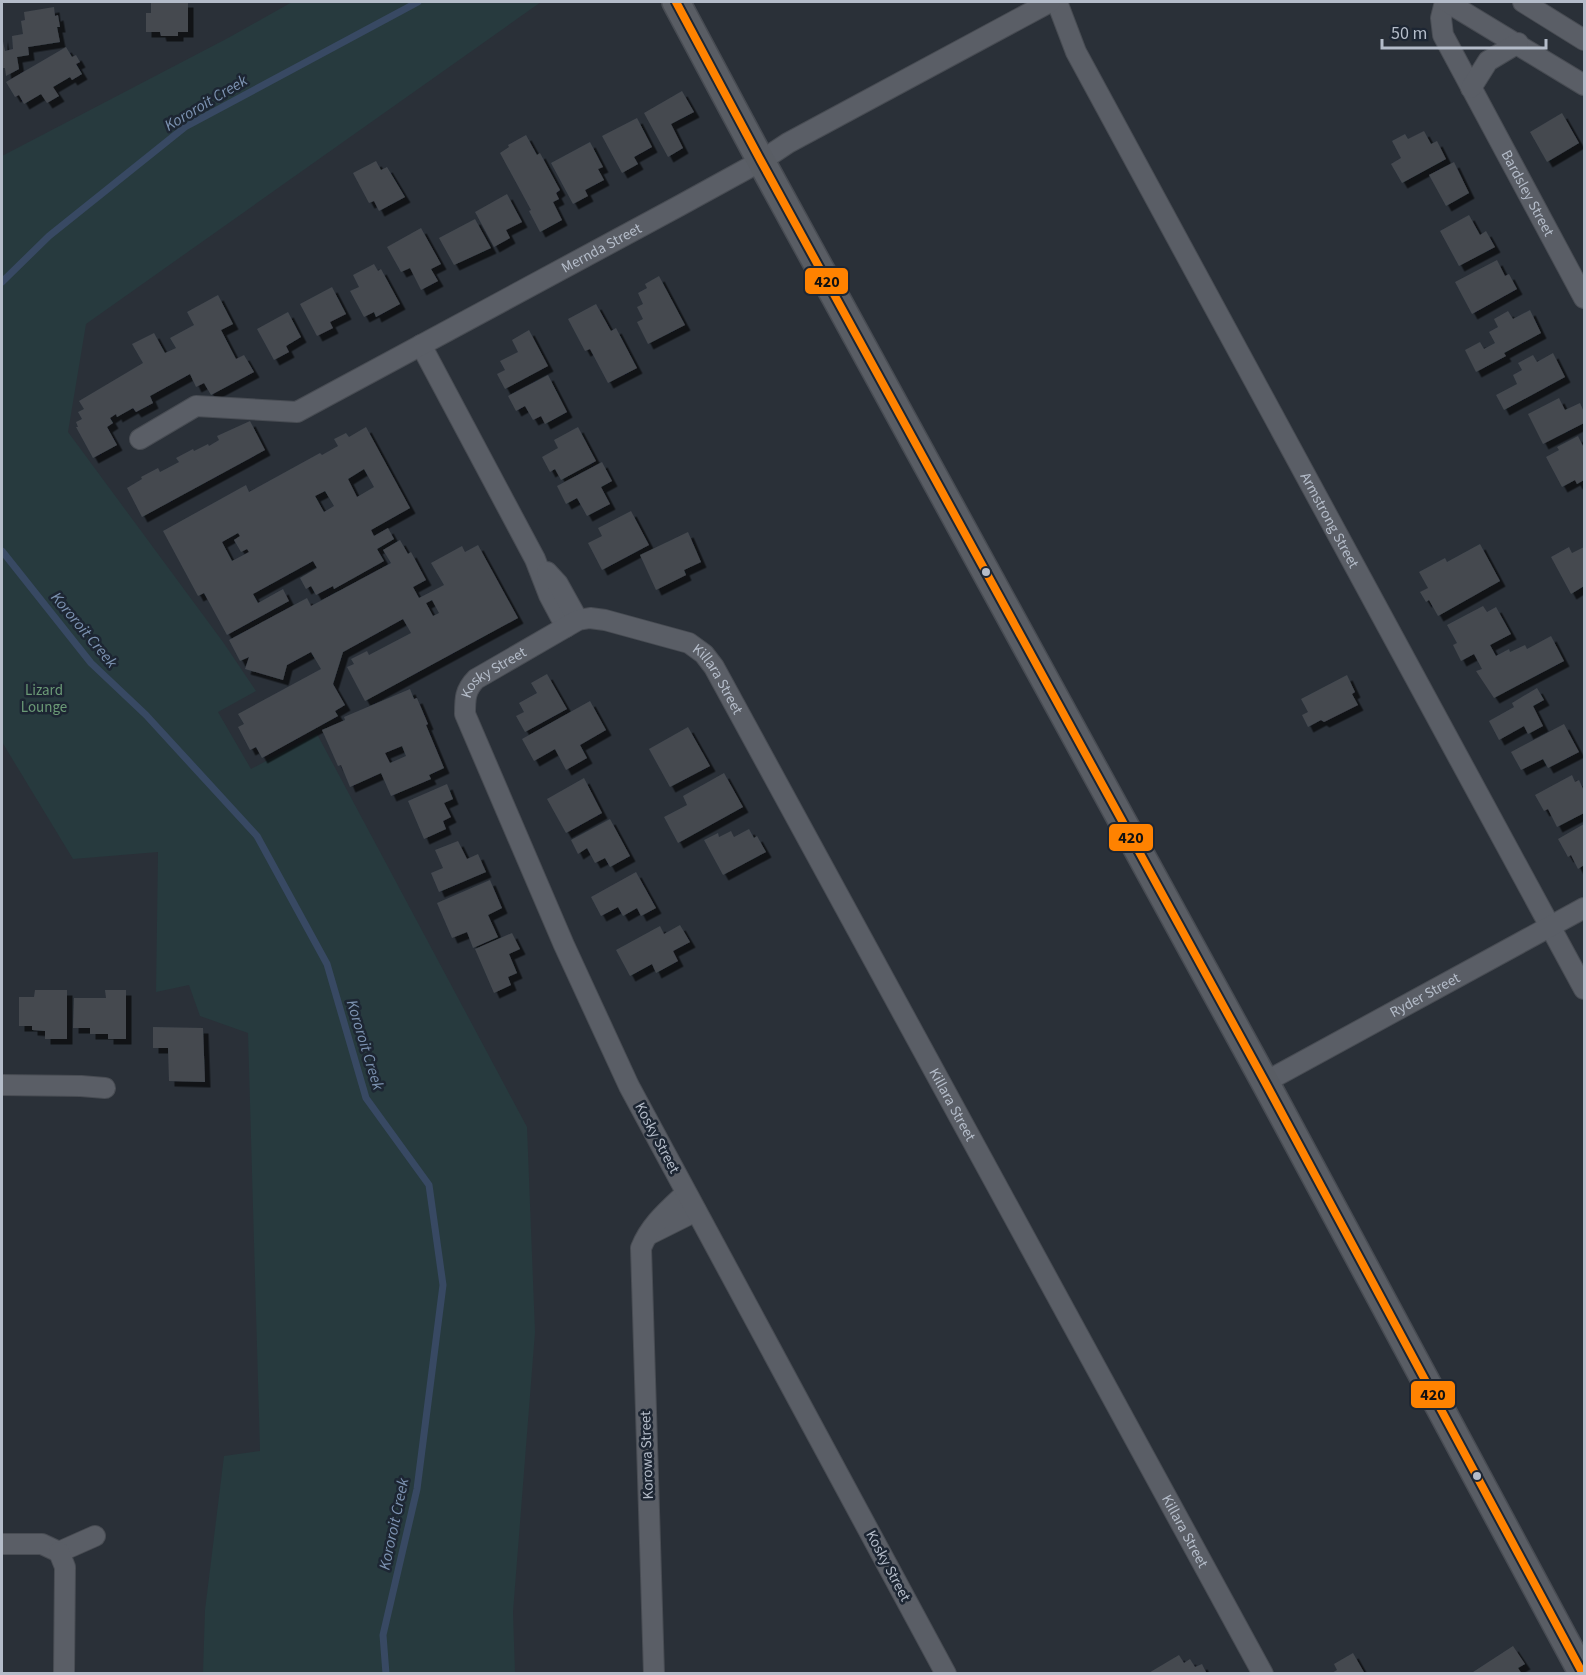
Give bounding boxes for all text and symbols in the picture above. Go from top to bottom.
scale bar [1382,12,1546,50]
text: 50 m [1391,21,1427,46]
water label: Kororoit Creek [160,69,252,136]
street label: Bardsley Street [1496,146,1559,240]
street label: Mernda Street [558,218,645,278]
line badge: 420 [804,267,849,295]
text: 420 [814,271,840,293]
street label: Armstrong Street [1295,468,1364,572]
unlabelled marker [980,566,992,578]
water label: Kororoit Creek [46,587,123,673]
street label: Killara Street [688,639,748,718]
street label: Kosky Street [455,642,530,701]
park label: Lizard Lounge [21,680,67,718]
line badge: 420 [1108,823,1154,852]
text: 420 [1118,827,1144,849]
street label: Ryder Street [1386,967,1464,1023]
water label: Kororoit Creek [341,997,389,1093]
street label: Killara Street [924,1064,981,1145]
street label: Kosky Street [629,1099,685,1177]
line badge: 420 [1410,1380,1456,1409]
text: 420 [1420,1384,1446,1406]
street label: Korowa Street [635,1410,659,1500]
unlabelled marker [1471,1470,1483,1482]
water label: Kororoit Creek [374,1476,415,1572]
street label: Killara Street [1157,1491,1214,1572]
street label: Kosky Street [860,1527,916,1605]

